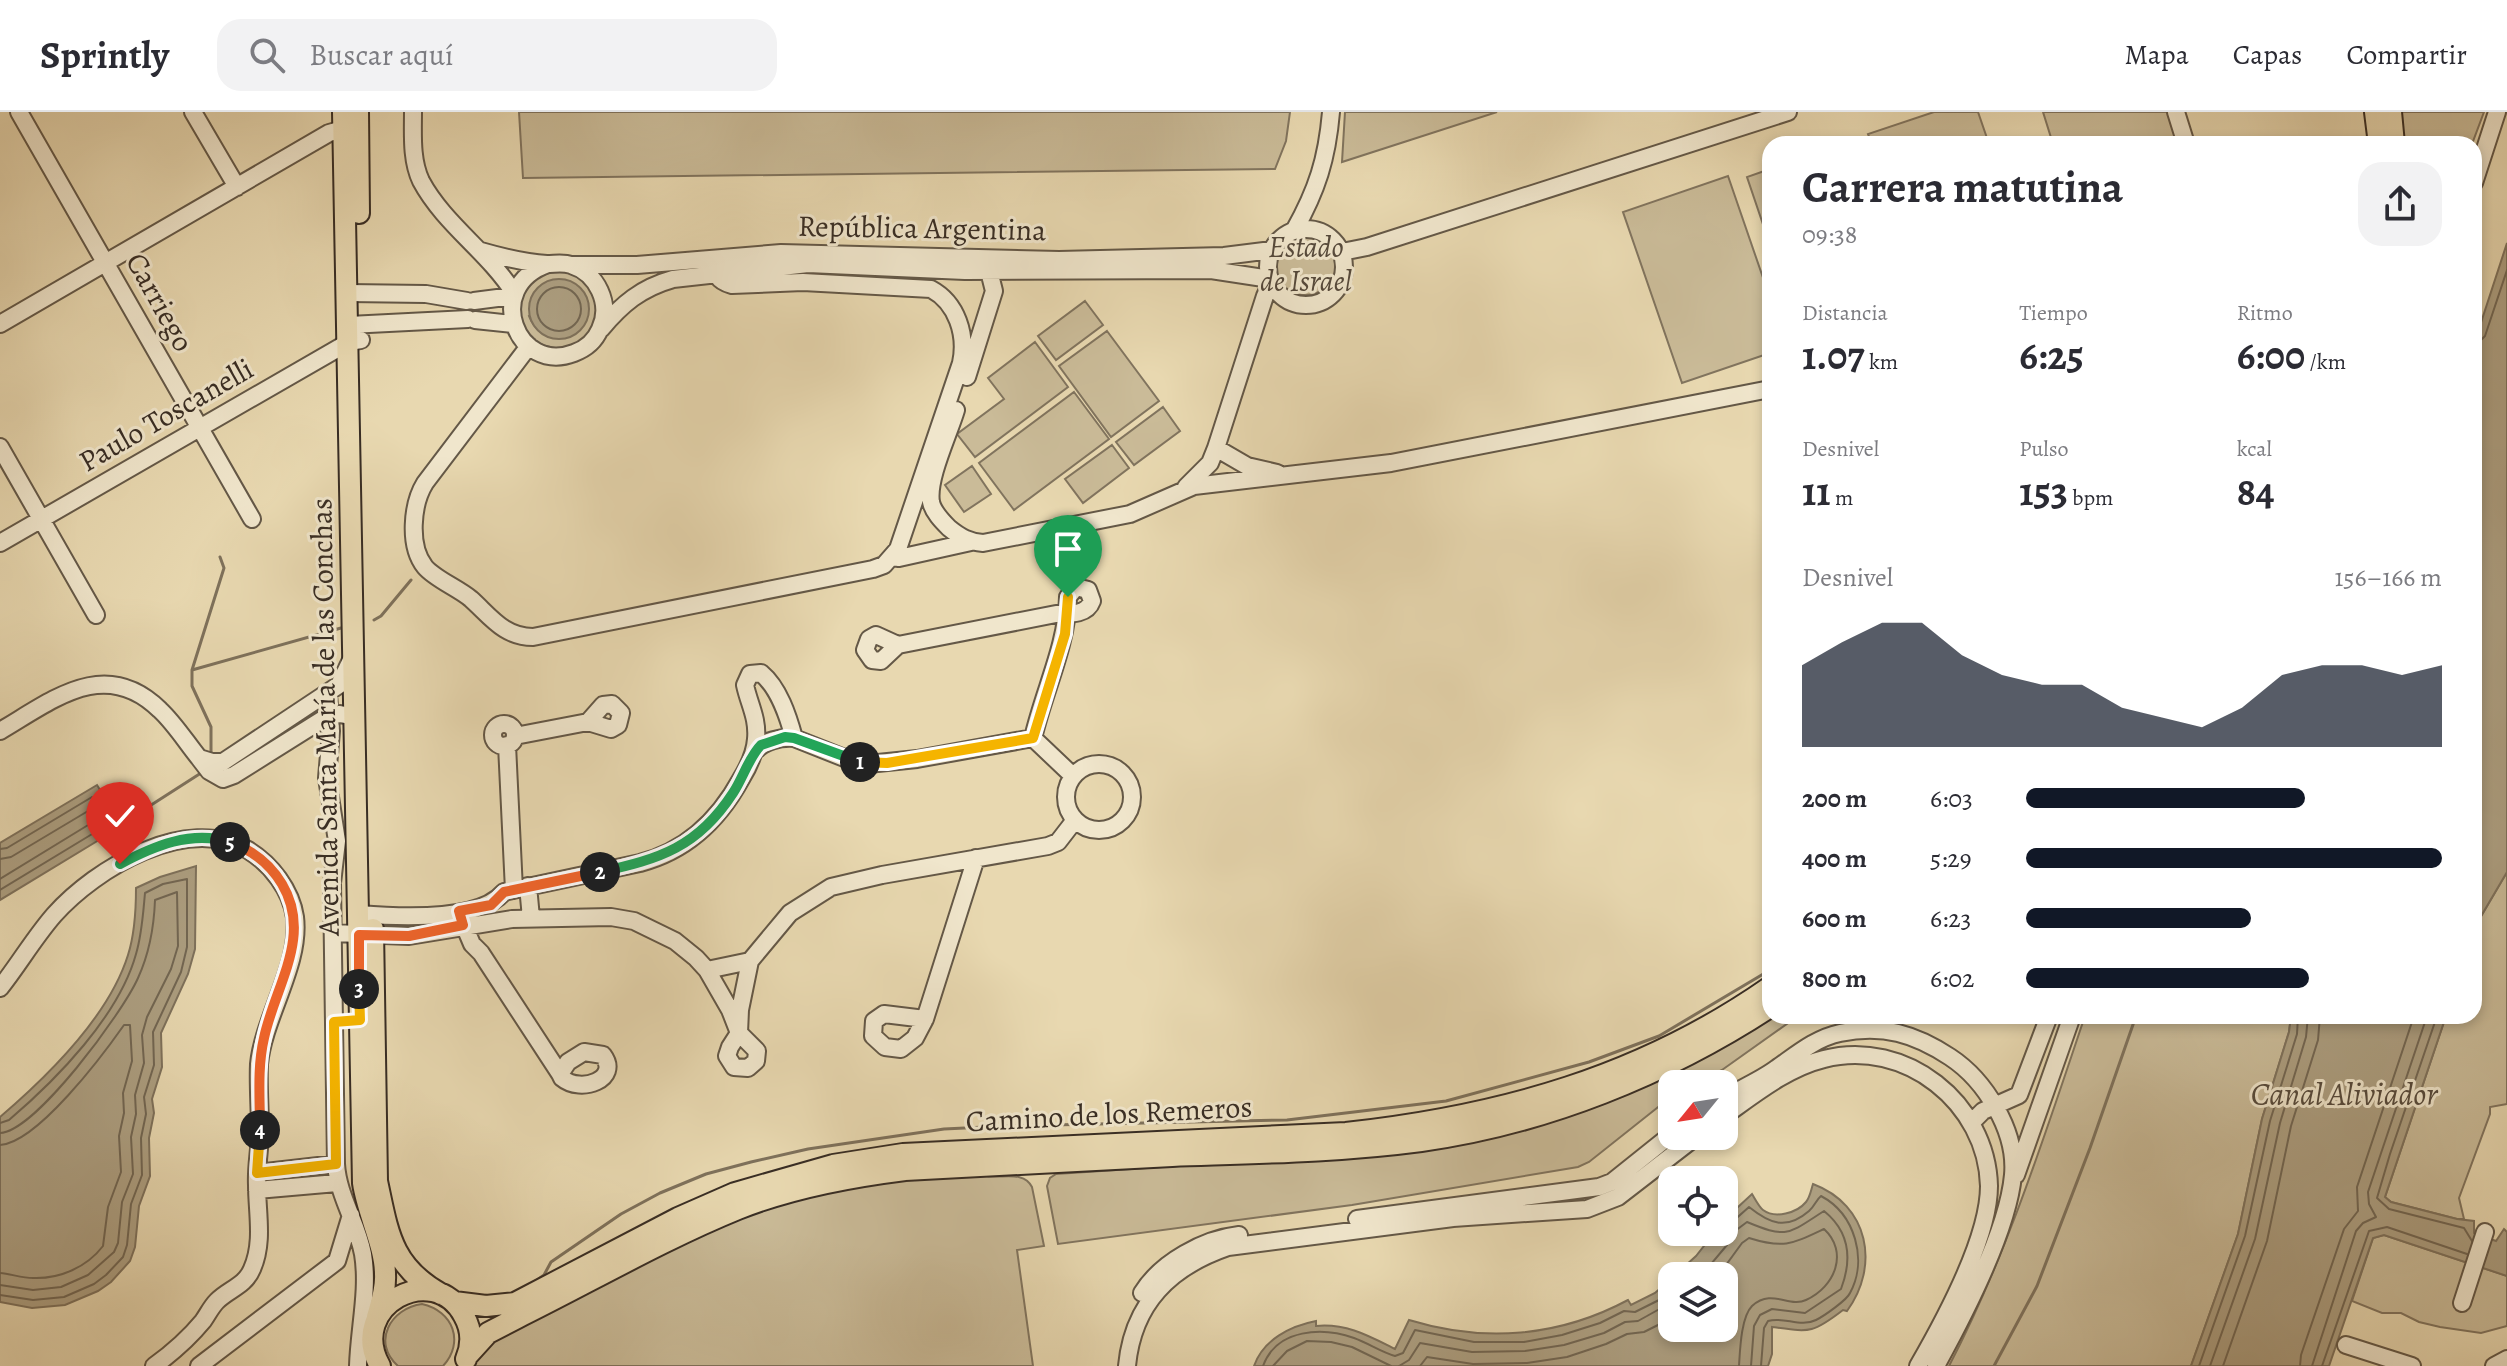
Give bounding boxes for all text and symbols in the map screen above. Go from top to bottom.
search box [217,19,777,91]
text: Sprintly [40,29,169,81]
icon: search [245,33,289,77]
text: Buscar aquí [309,35,453,75]
text: Mapa [2124,36,2189,74]
text: Capas [2233,36,2302,74]
text: Compartir [2346,36,2467,74]
text: Carrera matutina [1802,157,2123,217]
button: share [2358,162,2442,246]
street label: República Argentina [797,206,1047,250]
text: 09:38 [1802,217,1857,252]
park label: Estado de Israel [1260,227,1352,301]
street label: Carriego [116,245,204,359]
text: Distancia [1802,298,1888,328]
text: Tiempo [2019,298,2088,328]
text: Ritmo [2237,298,2293,328]
text: 1.07 [1802,328,1865,383]
text: 6:25 [2019,328,2084,383]
text: 6:00 [2237,328,2305,383]
text: km [1865,347,1898,377]
text: /km [2305,347,2346,377]
street label: Paulo Toscanelli [71,349,261,481]
text: Desnivel [1802,434,1879,464]
text: Pulso [2019,434,2069,464]
text: kcal [2237,434,2272,464]
text: 11 [1802,464,1831,519]
text: 153 [2019,464,2068,519]
text: 84 [2237,464,2275,519]
text: m [1831,483,1853,513]
text: bpm [2068,483,2113,513]
street label: Avenida Santa María de las Conchas [301,498,349,937]
pin [1034,515,1102,597]
icon: arrive [1046,527,1090,571]
text: Desnivel [1802,560,1893,595]
text: 156–166 m [2334,560,2442,595]
pin: 1 [840,742,880,782]
text: 1 [856,747,864,777]
text: 200 m [1802,781,1867,816]
text: 6:03 [1930,781,1973,816]
pin [86,782,154,864]
icon: check [98,794,142,838]
pin: 5 [210,822,250,862]
text: 5 [225,827,235,857]
text: 400 m [1802,841,1867,876]
text: 5:29 [1930,841,1972,876]
pin: 2 [580,852,620,892]
text: 2 [595,857,605,887]
text: 600 m [1802,901,1867,936]
text: 6:23 [1930,901,1971,936]
text: 800 m [1802,961,1867,996]
text: 6:02 [1930,961,1974,996]
pin: 3 [339,969,379,1009]
text: 3 [354,974,364,1004]
north arrow [1658,1070,1738,1150]
map controls [1658,1070,1738,1342]
water label: Canal Aliviador [2251,1072,2438,1116]
street label: Camino de los Remeros [965,1087,1253,1141]
pin: 4 [240,1110,280,1150]
text: 4 [255,1115,265,1145]
button: locate [1658,1166,1738,1246]
button: layers [1658,1262,1738,1342]

